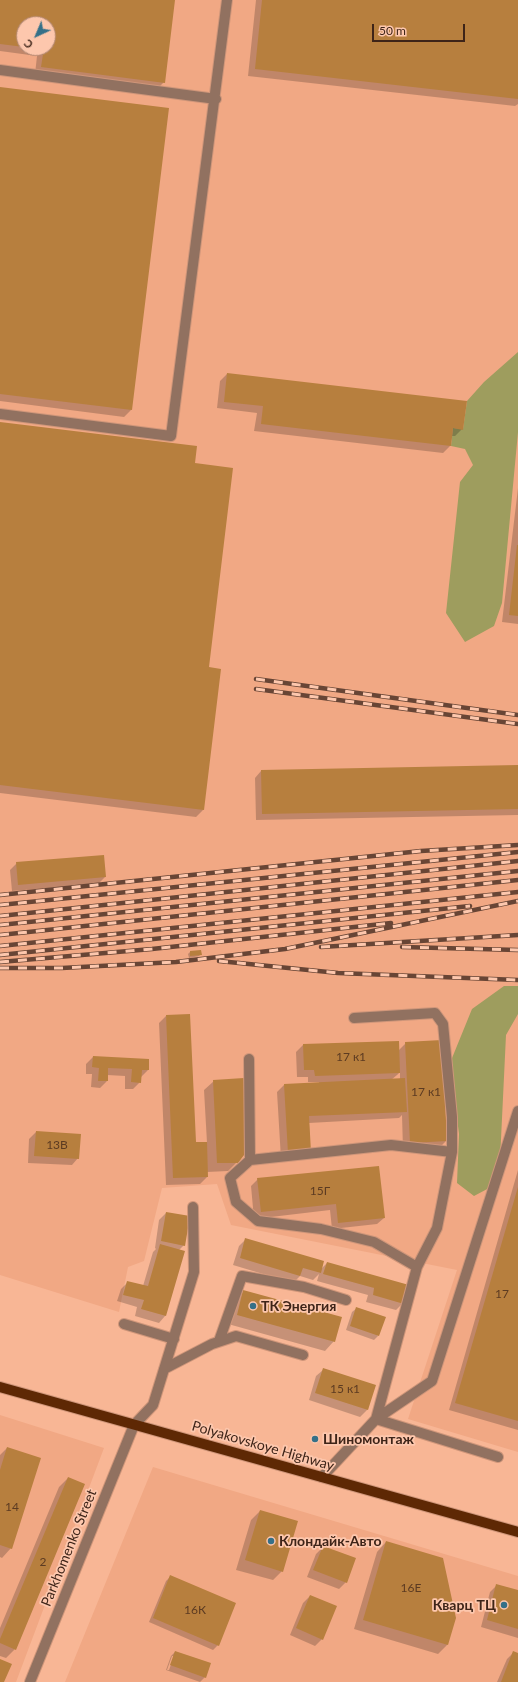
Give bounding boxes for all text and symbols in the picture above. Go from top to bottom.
north arrow [16,16,56,56]
scale bar [374,16,467,42]
text: 50 m [379,23,406,38]
text: С [21,37,35,51]
house number: 17 к1 [336,1050,366,1064]
house number: 17 к1 [411,1085,441,1099]
house number: 13В [46,1138,68,1152]
house number: 15Г [310,1184,330,1198]
house number: 17 [495,1287,509,1301]
place label: ТК Энергия [261,1298,336,1314]
marker: ТК Энергия [248,1301,258,1311]
house number: 15 к1 [330,1382,360,1396]
street label: Polyakovskoye Highway [190,1418,336,1474]
place label: Шиномонтаж [323,1431,414,1447]
marker: Шиномонтаж [310,1434,320,1444]
street label: Parkhomenko Street [38,1487,100,1609]
house number: 14 [5,1500,19,1514]
place label: Клондайк-Авто [279,1533,382,1549]
marker: Клондайк-Авто [266,1536,276,1546]
house number: 2 [40,1555,46,1569]
house number: 16Е [401,1581,421,1595]
place label: Кварц ТЦ [433,1597,496,1613]
marker: Кварц ТЦ [499,1600,509,1610]
house number: 16К [184,1603,206,1617]

